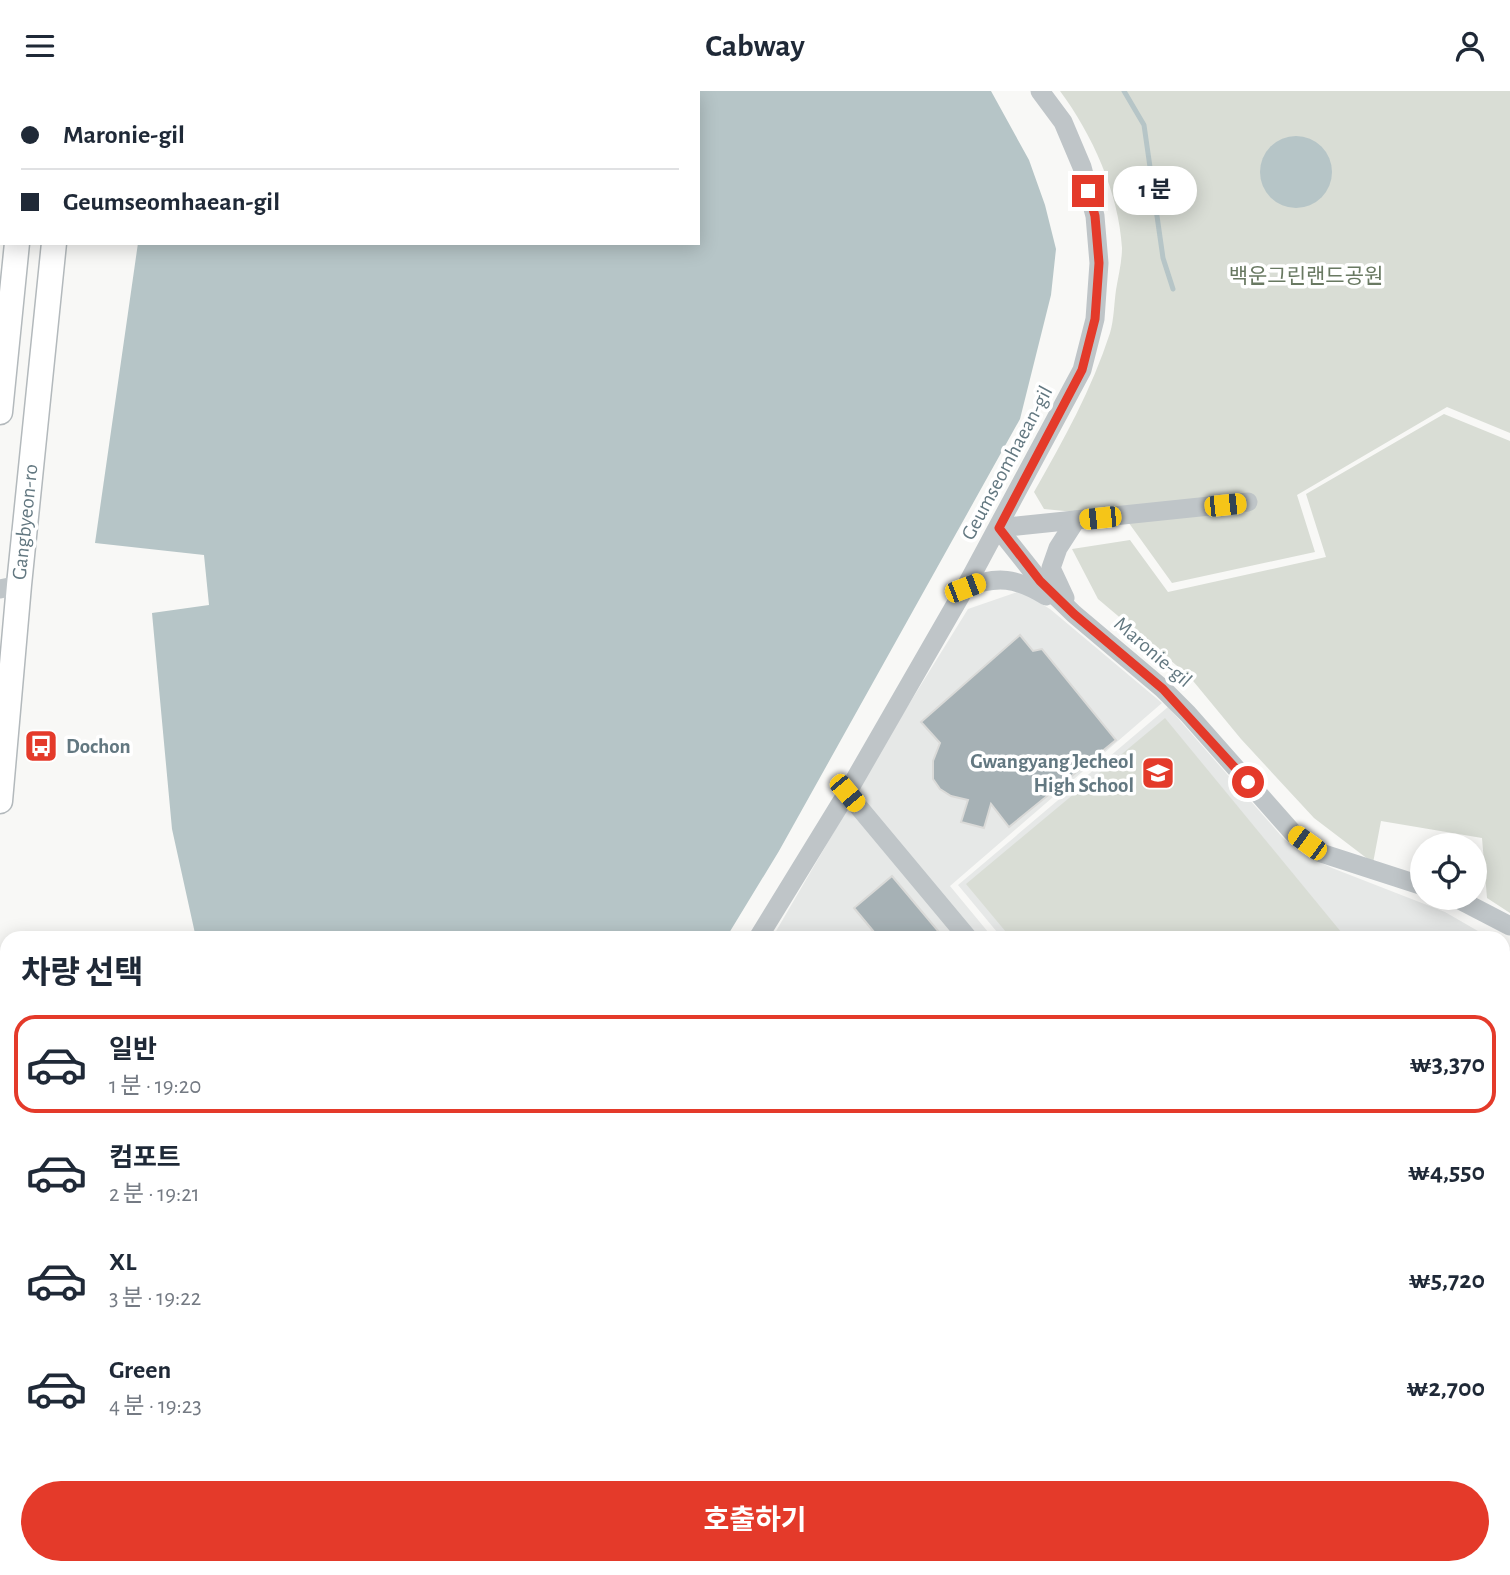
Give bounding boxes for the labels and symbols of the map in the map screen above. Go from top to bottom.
callout: 1 분 [1112,167,1196,215]
route end [1072,175,1104,207]
park label: 백운그린랜드공원 [1229,265,1383,287]
street label: Geumseomhaean-gil [958,383,1056,543]
street label: Gangbyeon-ro [8,463,42,581]
car [1204,492,1247,518]
car [1079,505,1122,531]
car [942,571,989,605]
street label: Maronie-gil [1110,613,1196,691]
bus stop icon: Dochon [22,727,60,765]
place label: Dochon [66,736,131,757]
place label: Gwangyang Jecheol High School [970,751,1134,796]
school or university icon: Gwangyang Jecheol High School [1139,754,1177,792]
route start [1232,766,1264,798]
car [826,770,869,816]
car [1284,822,1331,864]

